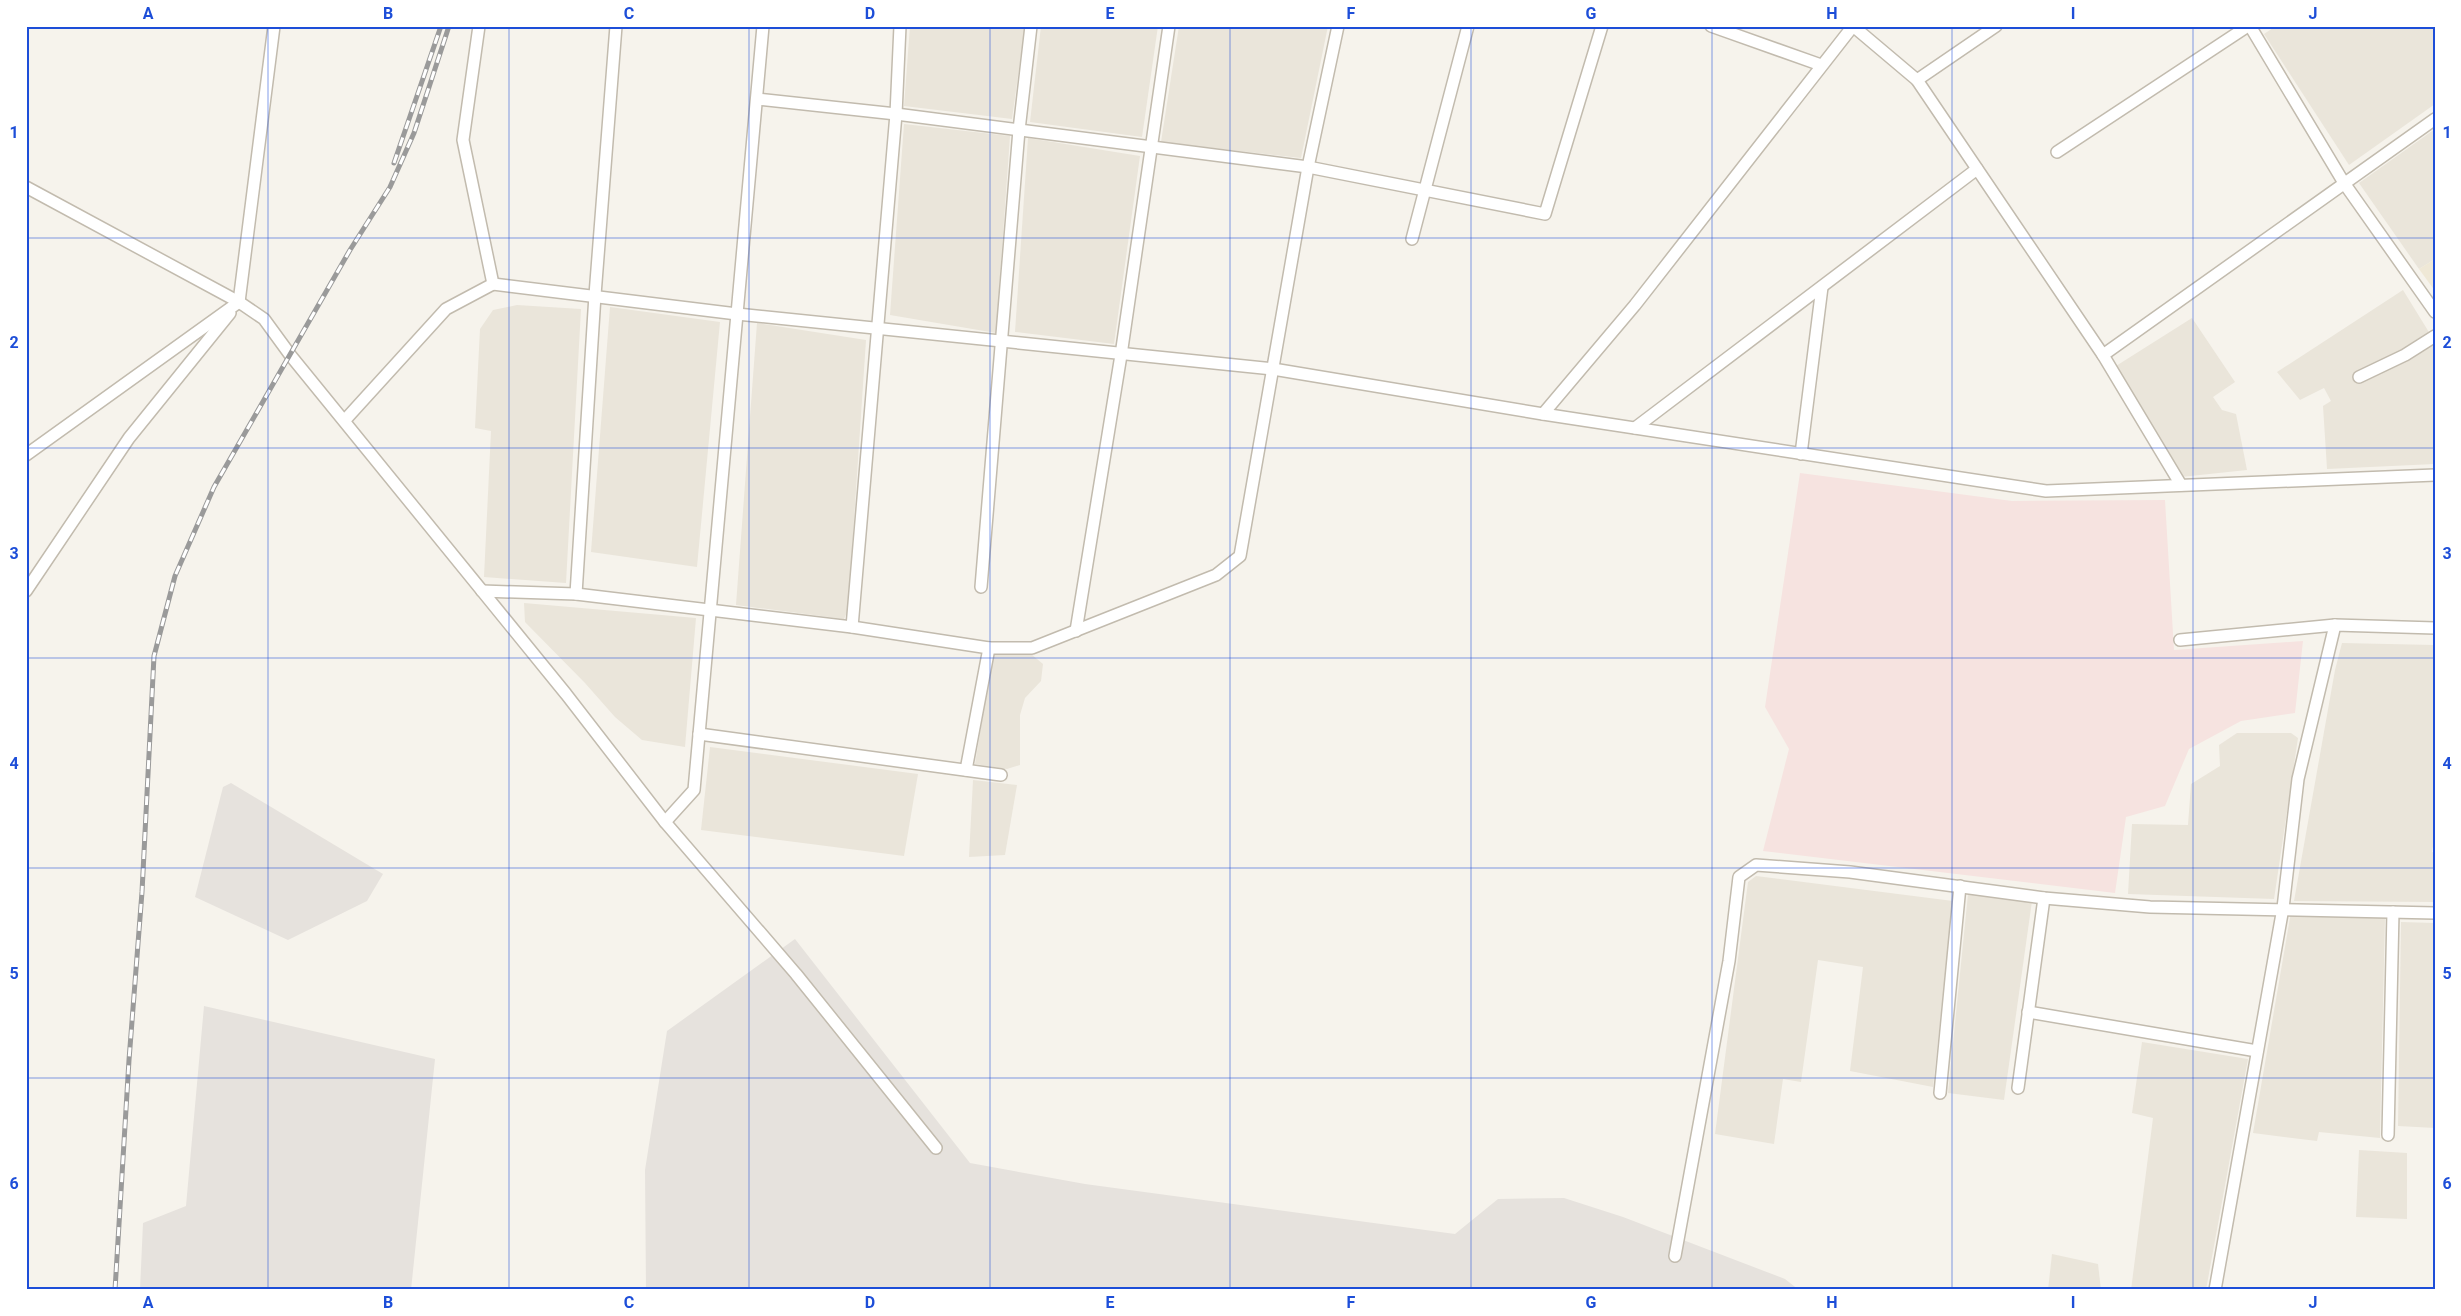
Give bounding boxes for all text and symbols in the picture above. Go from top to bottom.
text: A [143,4,154,23]
text: B [383,4,393,23]
text: C [624,4,634,23]
text: D [865,4,875,23]
text: E [1106,4,1115,23]
text: F [1347,4,1356,23]
text: G [1586,4,1597,23]
text: H [1826,4,1838,23]
text: I [2071,4,2075,23]
text: J [2309,4,2317,23]
text: 1 [9,123,19,142]
text: 1 [2442,123,2452,142]
text: 2 [9,333,19,352]
text: 2 [2442,333,2452,352]
text: 3 [9,544,19,563]
text: 3 [2442,544,2452,563]
text: 4 [9,754,19,773]
text: 4 [2442,754,2452,773]
text: 5 [9,964,19,983]
text: 5 [2442,964,2452,983]
text: 6 [9,1174,19,1193]
text: 6 [2442,1174,2452,1193]
text: A [143,1293,154,1312]
text: B [383,1293,393,1312]
text: C [624,1293,634,1312]
text: D [865,1293,875,1312]
text: E [1106,1293,1115,1312]
text: F [1347,1293,1356,1312]
text: G [1586,1293,1597,1312]
text: H [1826,1293,1838,1312]
text: I [2071,1293,2075,1312]
text: J [2309,1293,2317,1312]

